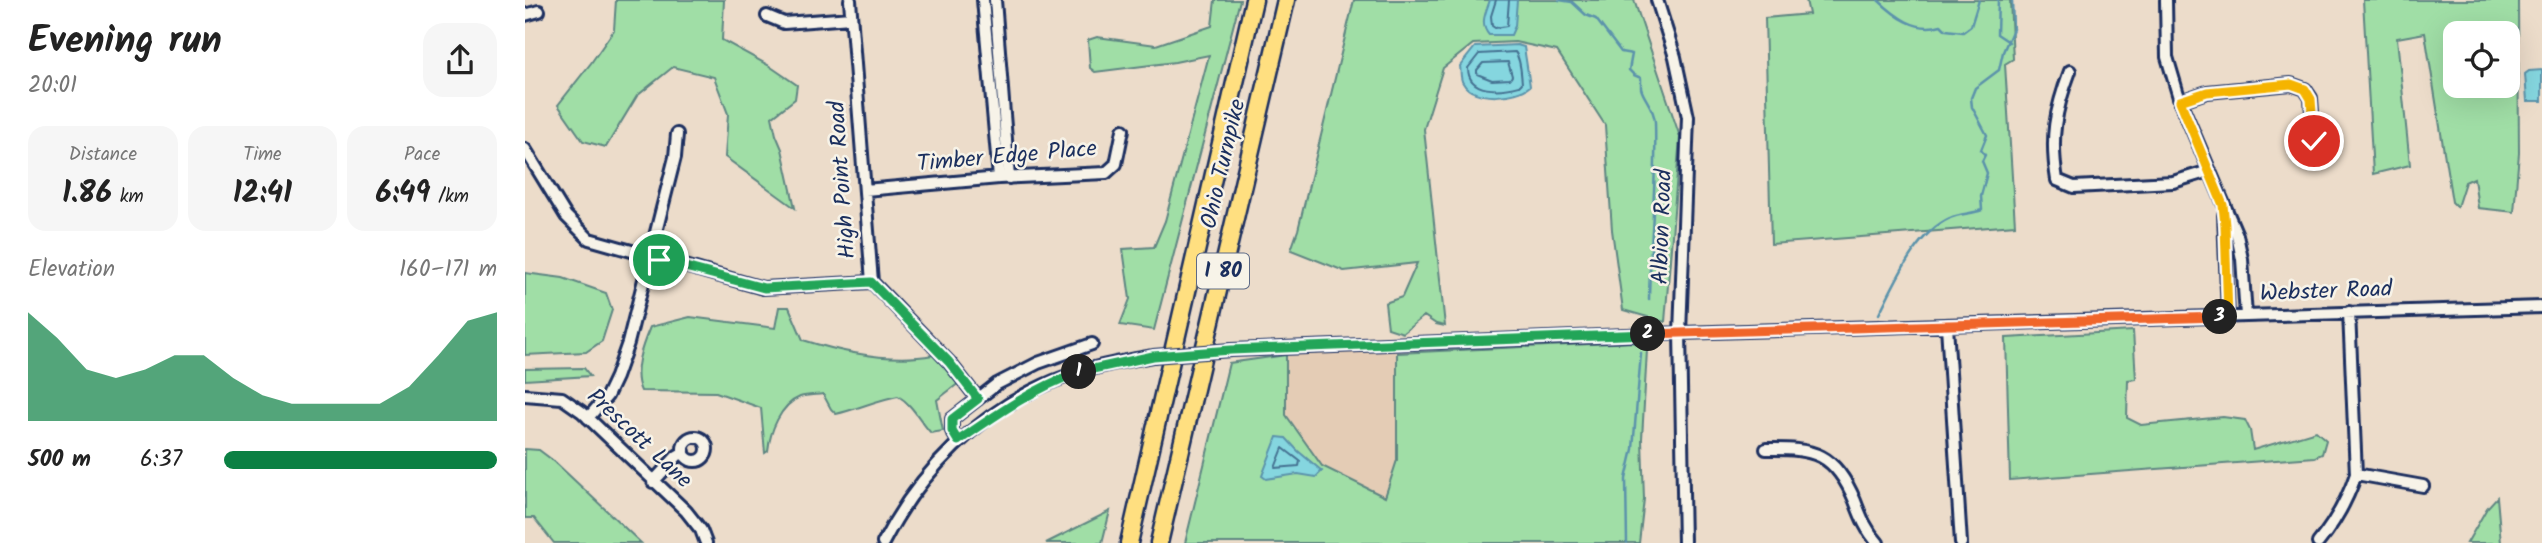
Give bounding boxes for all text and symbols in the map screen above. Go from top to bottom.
text: Evening run [28,12,222,72]
map controls [2443,21,2520,98]
button: locate [2443,21,2520,98]
button: share [423,23,497,97]
text: 20:01 [28,68,77,104]
street label: Ohio Turnpike [1192,95,1256,233]
street label: High Point Road [819,99,866,260]
pin [2284,111,2344,171]
icon: check [2295,122,2333,160]
street label: Timber Edge Place [916,131,1098,183]
text: Distance [69,140,137,170]
text: Time [243,140,282,170]
text: Pace [404,140,440,170]
street label: Albion Road [1643,168,1683,285]
text: 1.86 [62,170,112,218]
text: 12:41 [233,170,292,218]
text: 6:49 [375,170,431,218]
text: km [112,182,144,212]
text: /km [431,182,469,212]
pin [629,230,689,290]
icon: arrive [640,241,678,279]
text: Elevation [28,252,115,288]
text: 160–171 m [399,252,497,288]
road number: I 80 [1197,254,1249,288]
street label: Webster Road [2259,272,2393,312]
pin: 3 [2203,300,2237,334]
text: 3 [2214,301,2225,331]
pin: 2 [1631,316,1665,352]
text: 2 [1642,318,1653,348]
pin: 1 [1061,354,1097,390]
text: 1 [1076,356,1081,386]
street label: Prescott Lane [578,380,700,498]
text: 500 m [28,442,91,478]
text: 6:37 [140,442,182,478]

